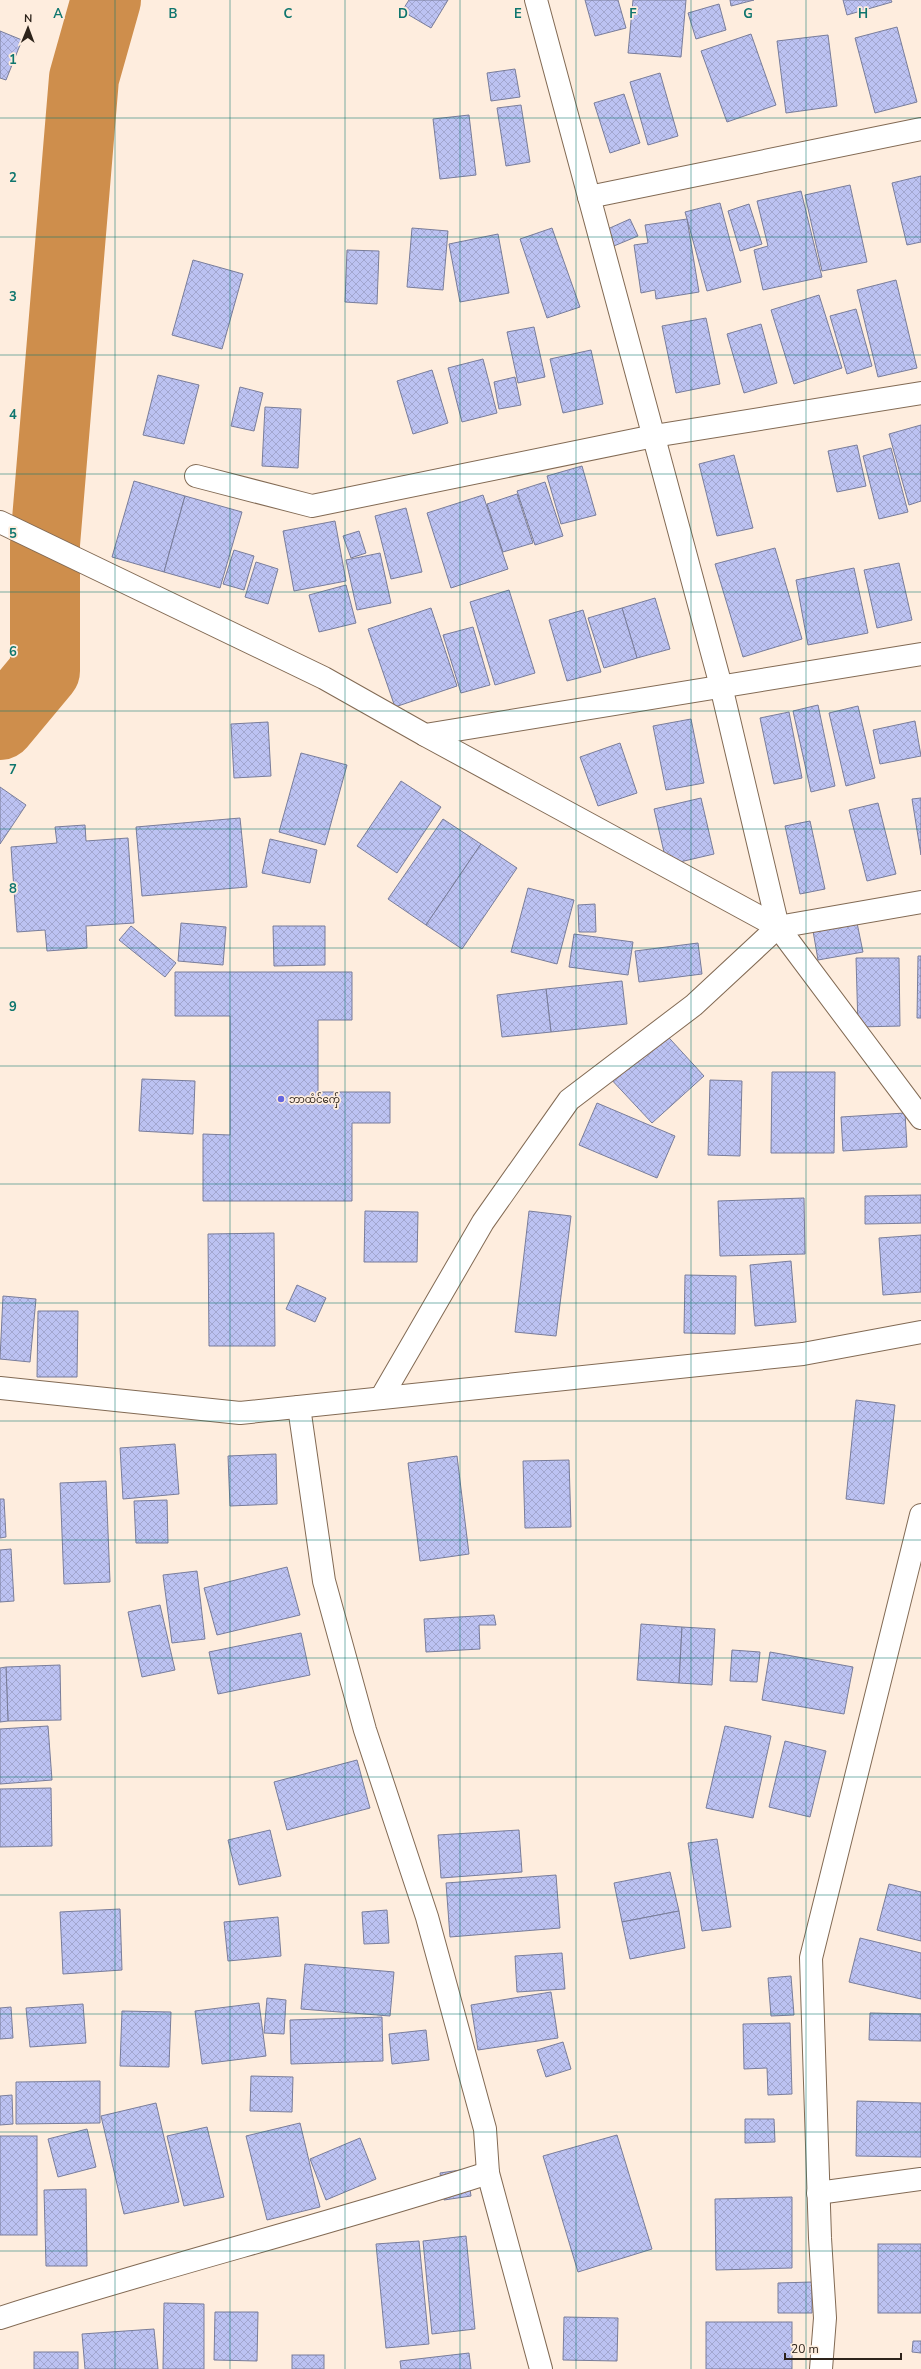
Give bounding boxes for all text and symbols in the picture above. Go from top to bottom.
text: A [53,5,63,23]
text: B [169,5,178,23]
text: C [284,5,293,23]
text: D [398,5,408,23]
text: E [514,5,522,23]
text: F [629,5,637,23]
text: G [743,5,753,23]
text: H [858,5,868,23]
north arrow [8,8,48,48]
text: N [24,11,32,26]
text: 1 [9,51,17,69]
text: 2 [9,169,17,187]
text: 3 [9,288,17,306]
text: 4 [9,406,17,424]
text: 5 [9,525,17,543]
text: 6 [9,643,17,661]
text: 7 [9,761,17,779]
text: 8 [9,880,17,898]
text: 9 [9,998,17,1016]
place label: ဘာထံင်ကှ်ေ [289,1092,340,1108]
marker: ဘာထံင်ကှ်ေ [276,1094,286,1104]
scale bar [785,2335,901,2361]
text: 20 m [791,2341,819,2357]

